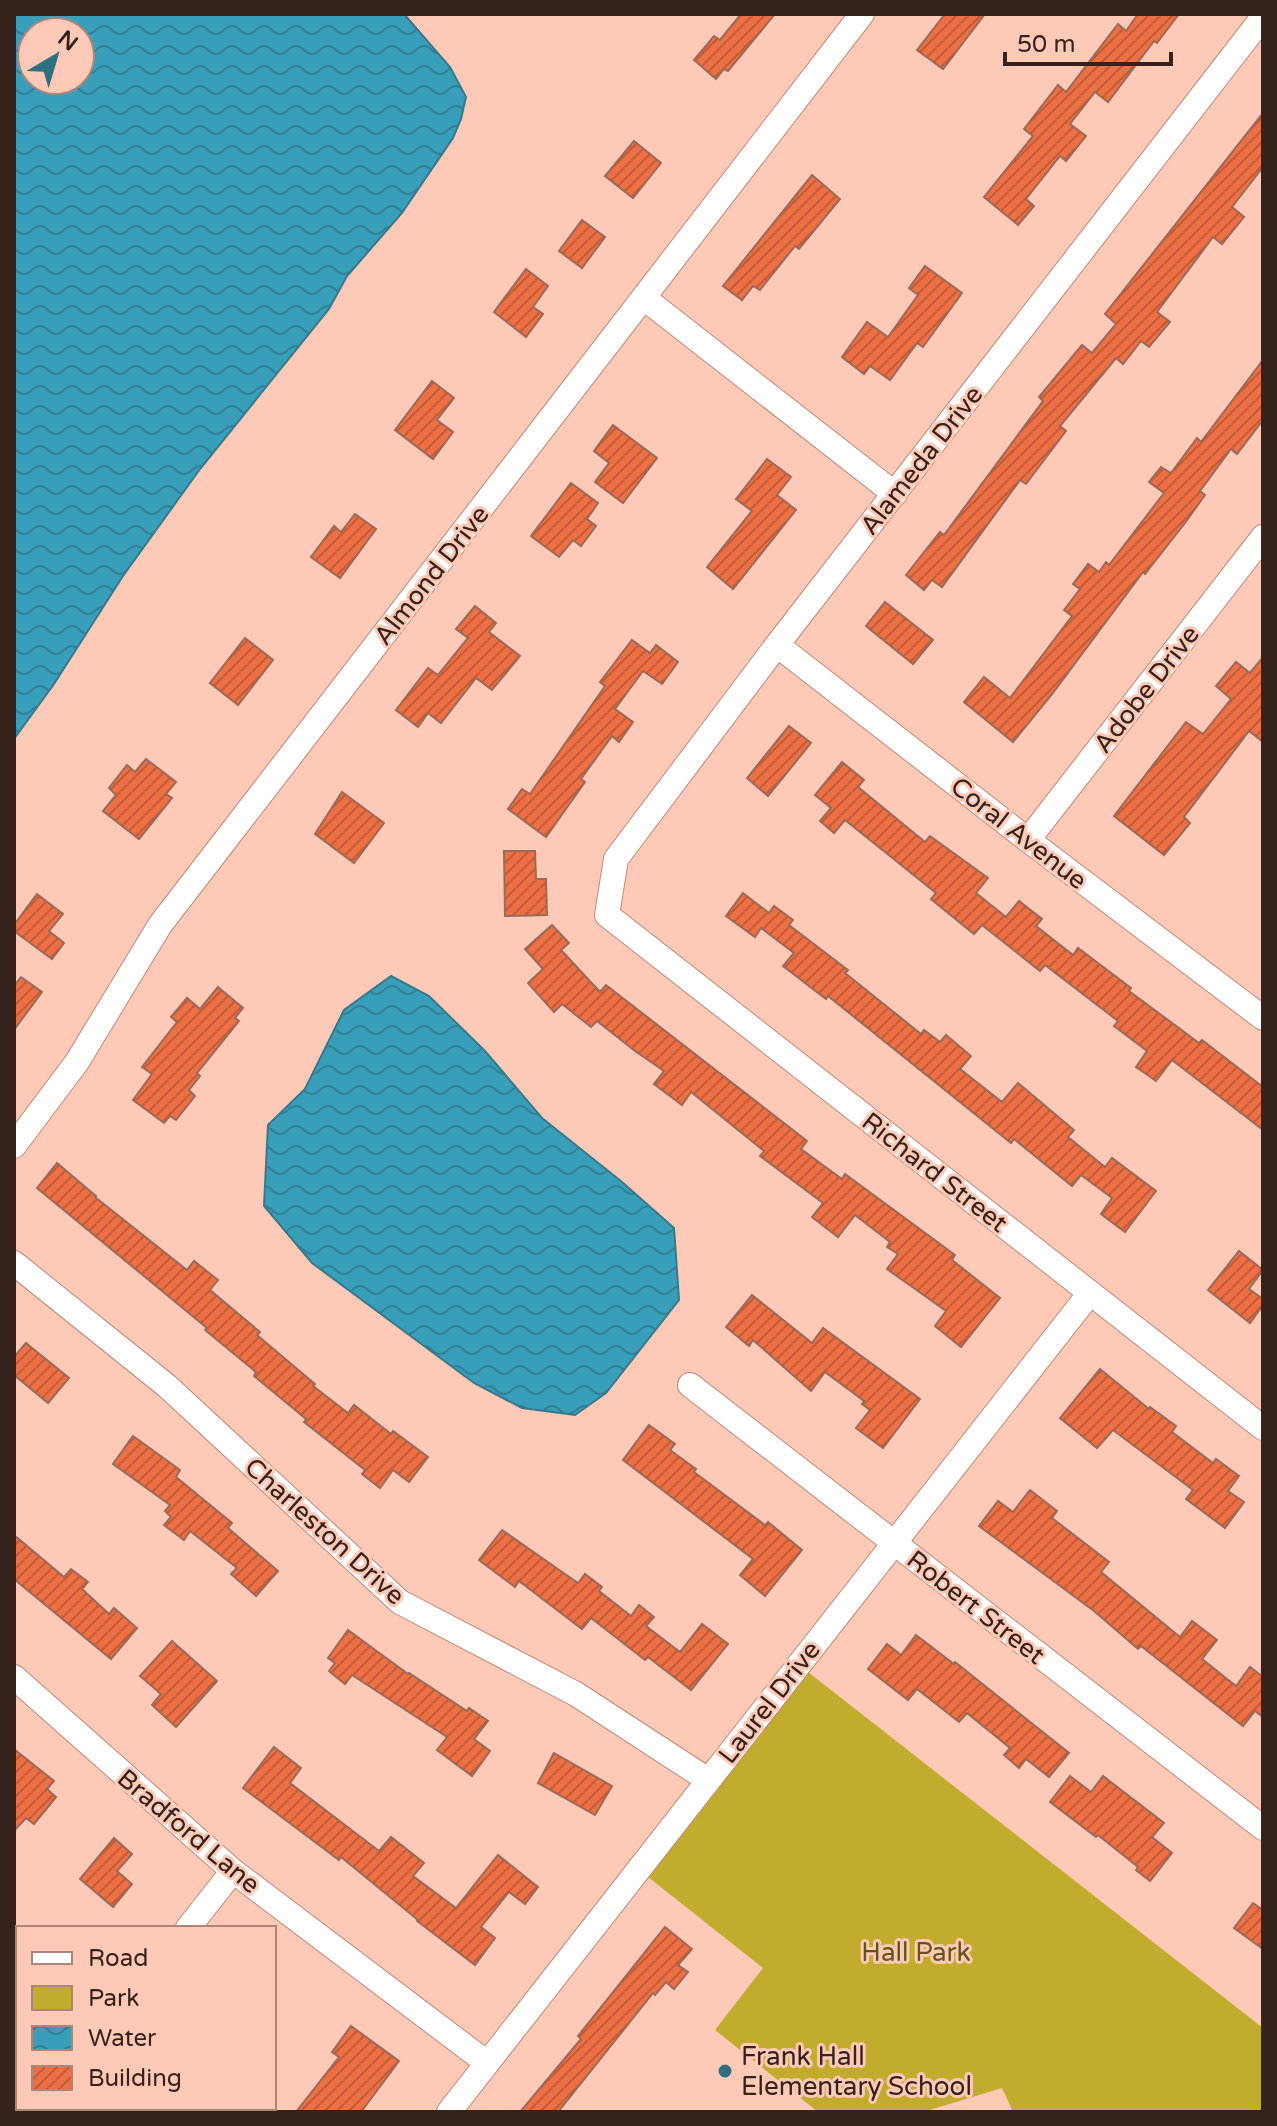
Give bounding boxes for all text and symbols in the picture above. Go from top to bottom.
north arrow [16,16,96,96]
scale bar [1005,16,1171,66]
text: N [53,25,83,57]
text: 50 m [1017,30,1075,59]
street label: Alameda Drive [854,380,989,541]
street label: Almond Drive [367,499,495,651]
street label: Adobe Drive [1087,619,1206,759]
street label: Coral Avenue [944,771,1093,896]
street label: Richard Street [856,1106,1014,1239]
street label: Charleston Drive [238,1452,411,1611]
street label: Robert Street [901,1544,1051,1671]
street label: Laurel Drive [712,1635,827,1770]
street label: Bradford Lane [111,1763,266,1900]
legend [16,1926,276,2110]
park label: Hall Park [861,1937,971,1968]
text: Road [88,1944,148,1973]
text: Park [88,1984,139,2013]
text: Water [88,2024,157,2053]
place label: Frank Hall Elementary School [741,2041,972,2102]
marker: Frank Hall Elementary School [716,2062,734,2080]
text: Building [88,2064,182,2093]

